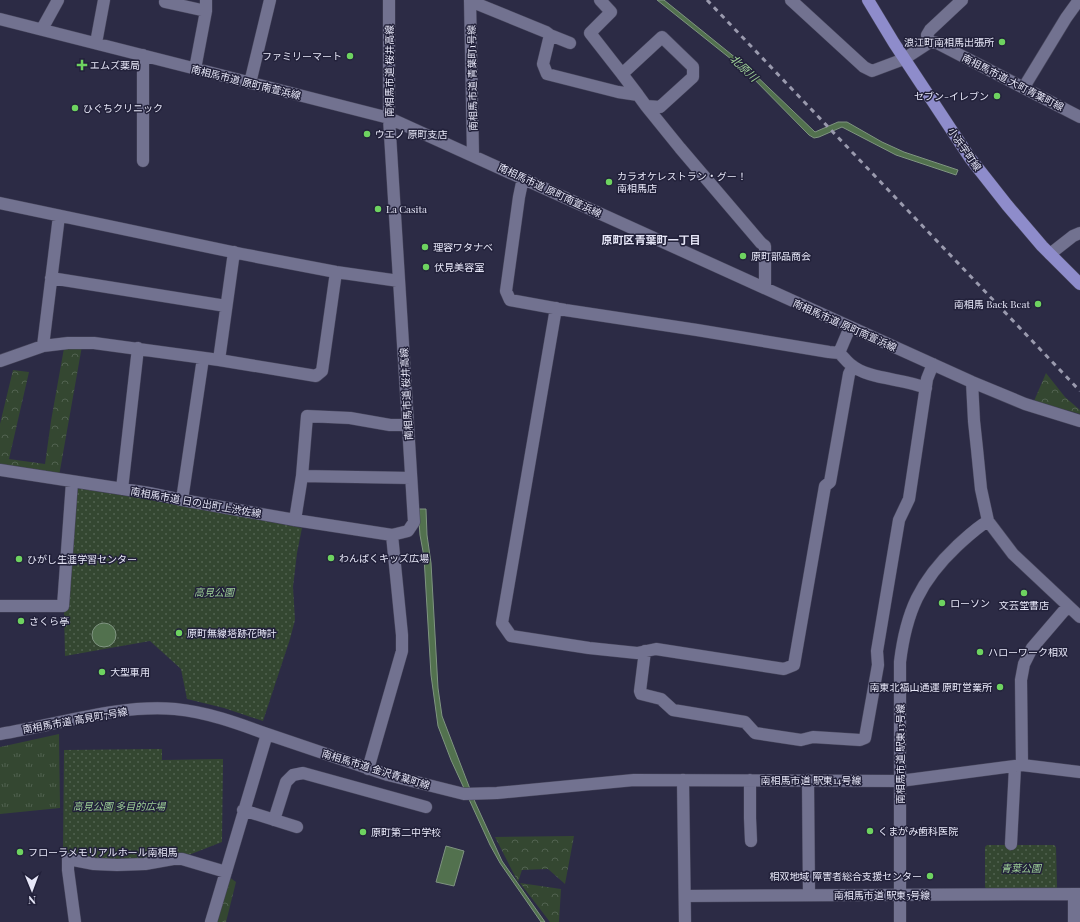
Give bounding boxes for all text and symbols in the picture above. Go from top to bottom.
street label: 南相馬市道 桜井高線 [382,25,396,117]
street label: 南相馬市道 青葉町1号線 [464,25,480,131]
place label: 浪江町南相馬出張所 [904,35,994,49]
marker: 浪江町南相馬出張所 [997,37,1007,47]
place label: ファミリーマート [262,49,342,63]
street label: 南相馬市道 大町青葉町線 [960,50,1066,114]
marker: ファミリーマート [345,51,355,61]
water label: 北原川 [727,51,762,85]
place label: エムズ薬局 [90,58,140,72]
marker: エムズ薬局 [77,60,87,70]
street label: 南相馬市道 原町南萱浜線 [190,62,302,102]
place label: セブン-イレブン [914,89,989,103]
marker: セブン-イレブン [992,91,1002,101]
place label: ひぐちクリニック [83,101,163,115]
marker: ひぐちクリニック [70,103,80,113]
street label: 小浜字町線 [945,125,985,173]
place label: ウエノ 原町支店 [375,127,448,141]
marker: ウエノ 原町支店 [362,129,372,139]
street label: 南相馬市道 原町南萱浜線 [496,160,604,220]
place label: カラオケレストラン・グー！ 南相馬店 [617,169,747,195]
marker: カラオケレストラン・グー！ 南相馬店 [604,177,614,187]
place label: La Casita [386,202,427,216]
marker: La Casita [373,204,383,214]
district label: 原町区青葉町一丁目 [602,232,701,247]
place label: 理容ワタナベ [433,240,493,254]
marker: 理容ワタナベ [420,242,430,252]
place label: 原町部品商会 [751,249,811,263]
marker: 原町部品商会 [738,251,748,261]
place label: 伏見美容室 [434,260,484,274]
marker: 伏見美容室 [421,262,431,272]
street label: 南相馬市道 原町南萱浜線 [791,296,899,354]
place label: 南相馬 Back Beat [954,297,1030,311]
marker: 南相馬 Back Beat [1033,299,1043,309]
street label: 南相馬市道 桜井高線 [397,347,415,441]
street label: 南相馬市道 日の出町上渋佐線 [130,484,262,520]
place label: わんぱくキッズ広場 [339,551,429,565]
place label: ひがし生涯学習センター [27,552,137,566]
marker: わんぱくキッズ広場 [326,553,336,563]
marker: ひがし生涯学習センター [14,554,24,564]
park label: 高見公園 [194,585,236,599]
marker: 文芸堂書店 [1019,588,1029,598]
place label: ローソン [950,596,990,610]
marker: ローソン [937,598,947,608]
place label: 文芸堂書店 [999,598,1049,612]
place label: さくら亭 [29,614,69,628]
marker: さくら亭 [16,616,26,626]
place label: 原町無線塔跡花時計 [187,626,277,640]
marker: 原町無線塔跡花時計 [174,628,184,638]
place label: ハローワーク相双 [988,645,1068,659]
marker: ハローワーク相双 [975,647,985,657]
place label: 大型車用 [110,665,150,679]
marker: 大型車用 [97,667,107,677]
place label: 南東北福山通運 原町営業所 [870,680,992,694]
marker: 南東北福山通運 原町営業所 [995,682,1005,692]
street label: 南相馬市道 高見町7号線 [21,704,129,736]
street label: 南相馬市道 駅東13号線 [893,704,907,804]
street label: 南相馬市道 金沢青葉町線 [320,746,432,792]
street label: 南相馬市道 駅東14号線 [760,773,862,787]
park label: 高見公園 多目的広場 [73,799,166,813]
place label: くまがみ歯科医院 [878,824,958,838]
place label: 原町第二中学校 [371,825,441,839]
marker: くまがみ歯科医院 [865,826,875,836]
marker: 原町第二中学校 [358,827,368,837]
place label: フローラメモリアルホール南相馬 [28,845,178,859]
marker: フローラメモリアルホール南相馬 [15,847,25,857]
park label: 青葉公園 [1001,861,1043,875]
place label: 相双地域 障害者総合支援センター [770,869,922,883]
north arrow [12,870,52,910]
marker: 相双地域 障害者総合支援センター [925,871,935,881]
street label: 南相馬市道 駅東5号線 [834,888,930,902]
text: N [28,893,36,908]

